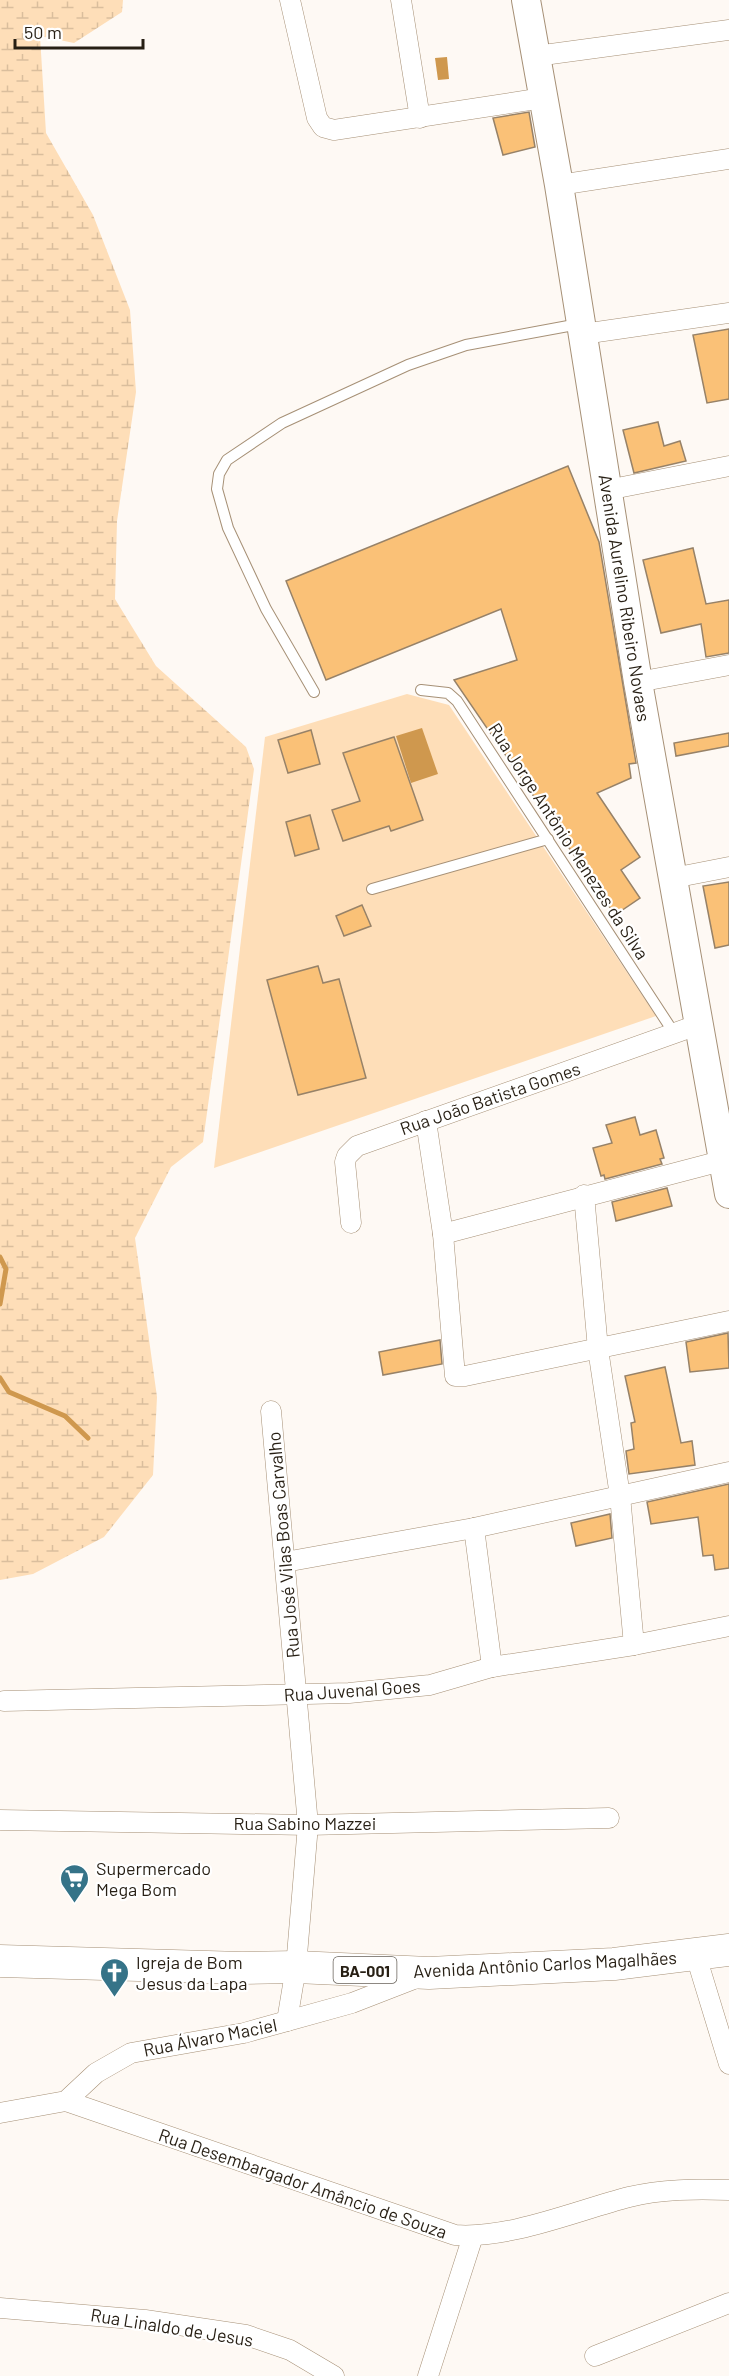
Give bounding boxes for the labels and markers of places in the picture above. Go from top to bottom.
place label: Supermercado Mega Bom [96,1857,211,1900]
supermarket icon: Supermercado Mega Bom [59,1862,91,1904]
place label: Igreja de Bom Jesus da Lapa [136,1951,248,1994]
church icon: Igreja de Bom Jesus da Lapa [99,1956,131,1998]

